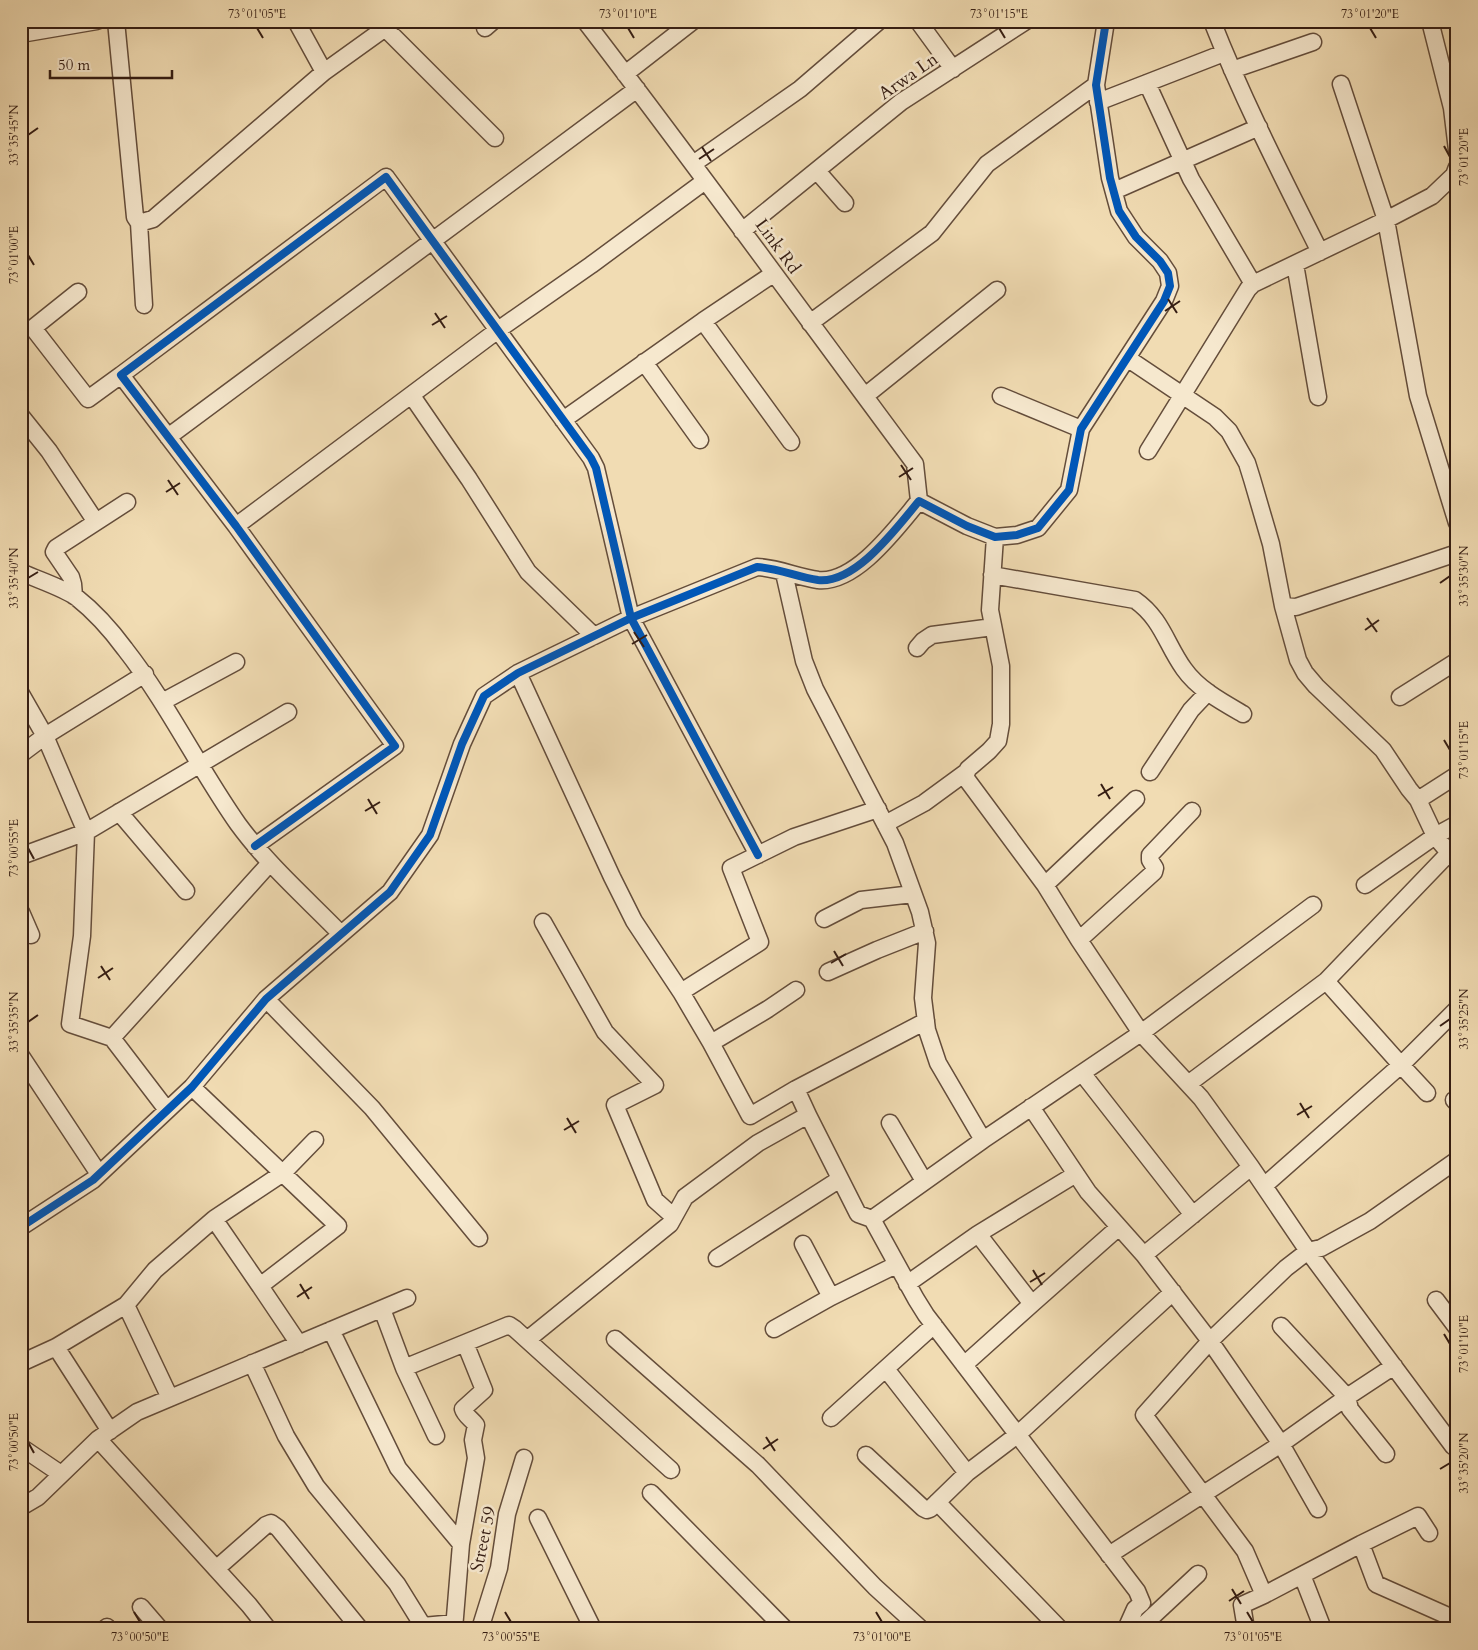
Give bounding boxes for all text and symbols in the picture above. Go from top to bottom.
text: 73°01'05"E [228,6,286,22]
text: 73°01'10"E [599,6,657,22]
text: 73°01'15"E [970,6,1028,22]
text: 73°01'20"E [1341,6,1399,22]
street label: Arwa Ln [873,46,944,106]
scale bar [50,48,172,80]
text: 50 m [58,55,90,75]
text: 33°35'45"N [6,104,22,165]
text: 73°01'20"E [1456,128,1472,186]
street label: Link Rd [749,214,806,279]
text: 73°01'00"E [6,226,22,284]
text: 33°35'30"N [1456,545,1472,606]
text: 33°35'40"N [6,547,22,608]
text: 73°01'15"E [1456,721,1472,779]
text: 73°00'55"E [6,819,22,877]
text: 33°35'25"N [1456,988,1472,1049]
text: 33°35'35"N [6,991,22,1052]
text: 73°01'10"E [1456,1315,1472,1373]
text: 73°00'50"E [6,1413,22,1471]
text: 33°35'20"N [1456,1432,1472,1493]
street label: Street 59 [464,1504,503,1574]
text: 73°00'50"E [111,1629,169,1645]
text: 73°00'55"E [482,1629,540,1645]
text: 73°01'00"E [853,1629,911,1645]
text: 73°01'05"E [1224,1629,1282,1645]

